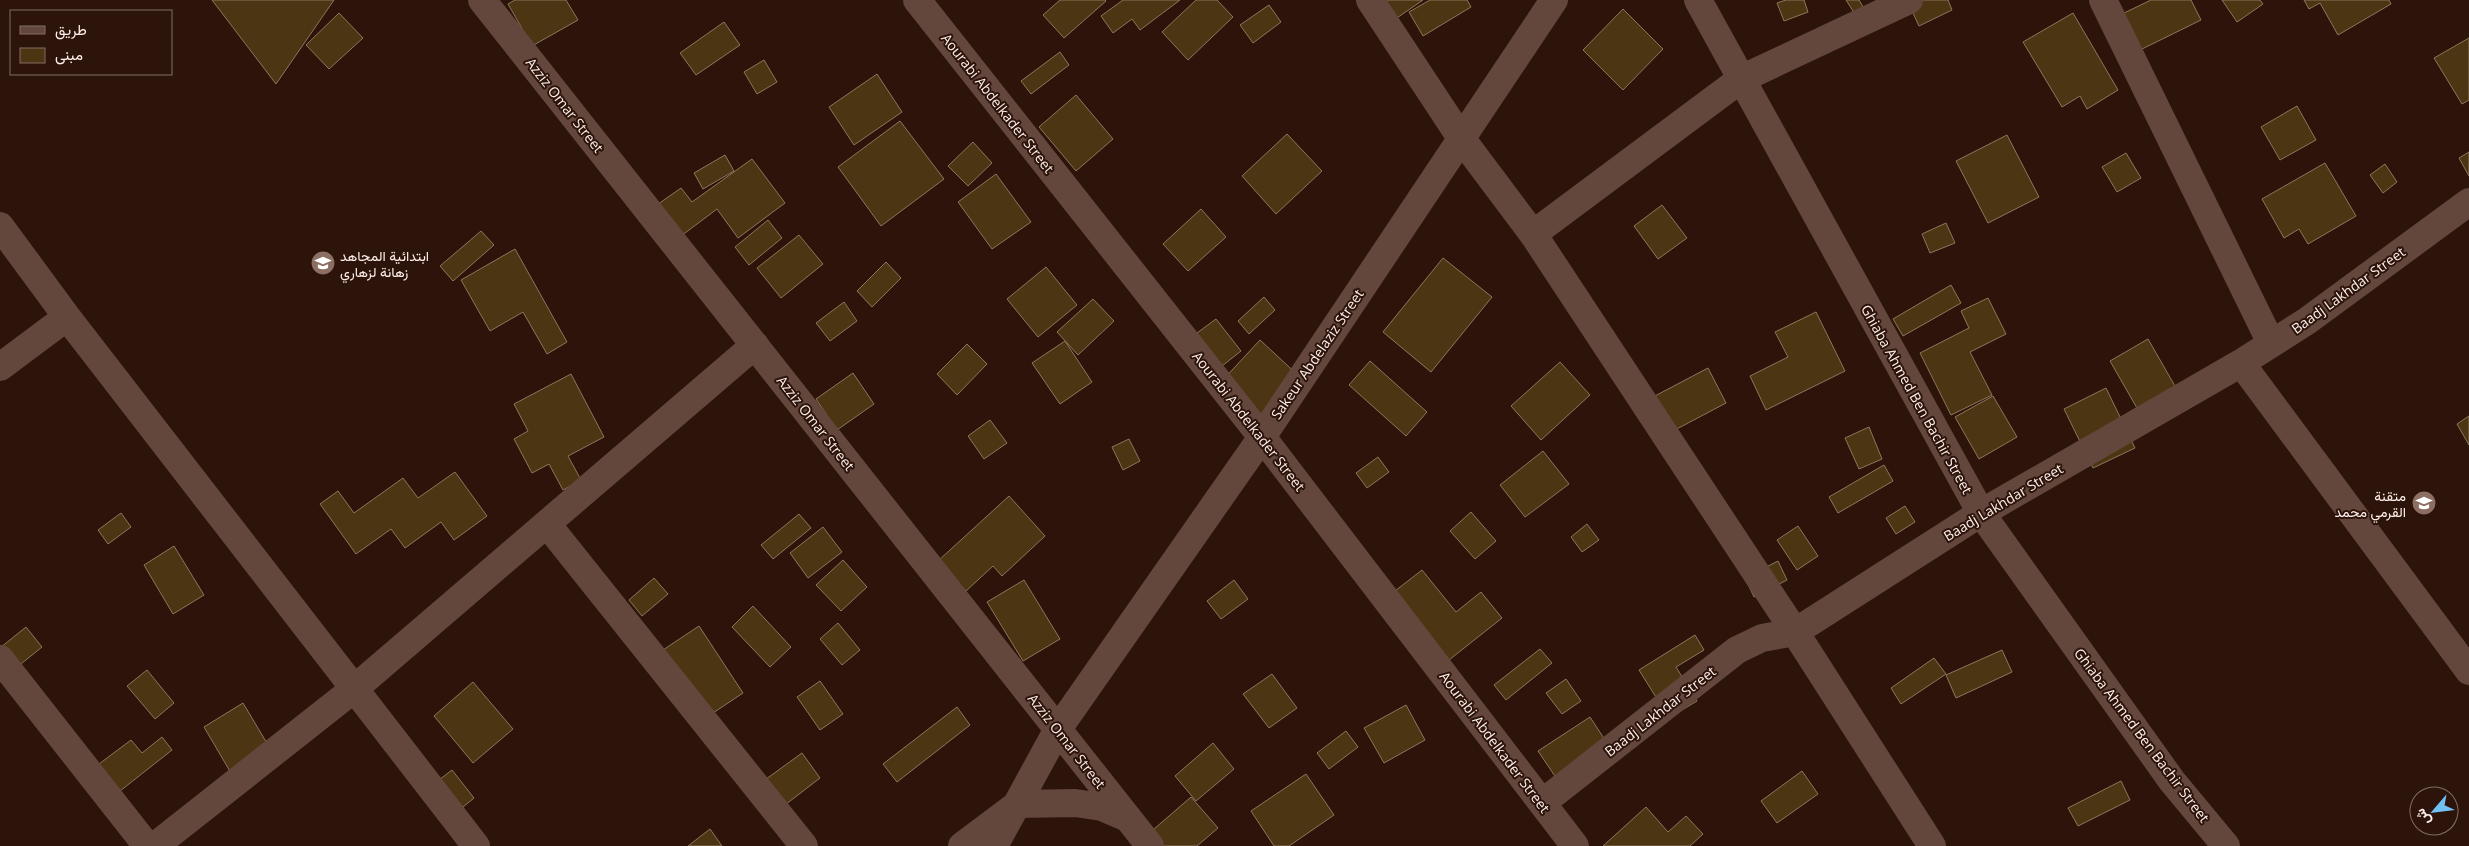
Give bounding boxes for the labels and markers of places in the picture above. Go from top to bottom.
place label: ابتدائية المجاهد زهانة لزهاري [340,246,429,284]
school or university icon: ابتدائية المجاهد زهانة لزهاري [310,250,336,276]
place label: متقنة القرمي محمد [2335,486,2406,524]
school or university icon: متقنة القرمي محمد [2411,490,2437,516]

